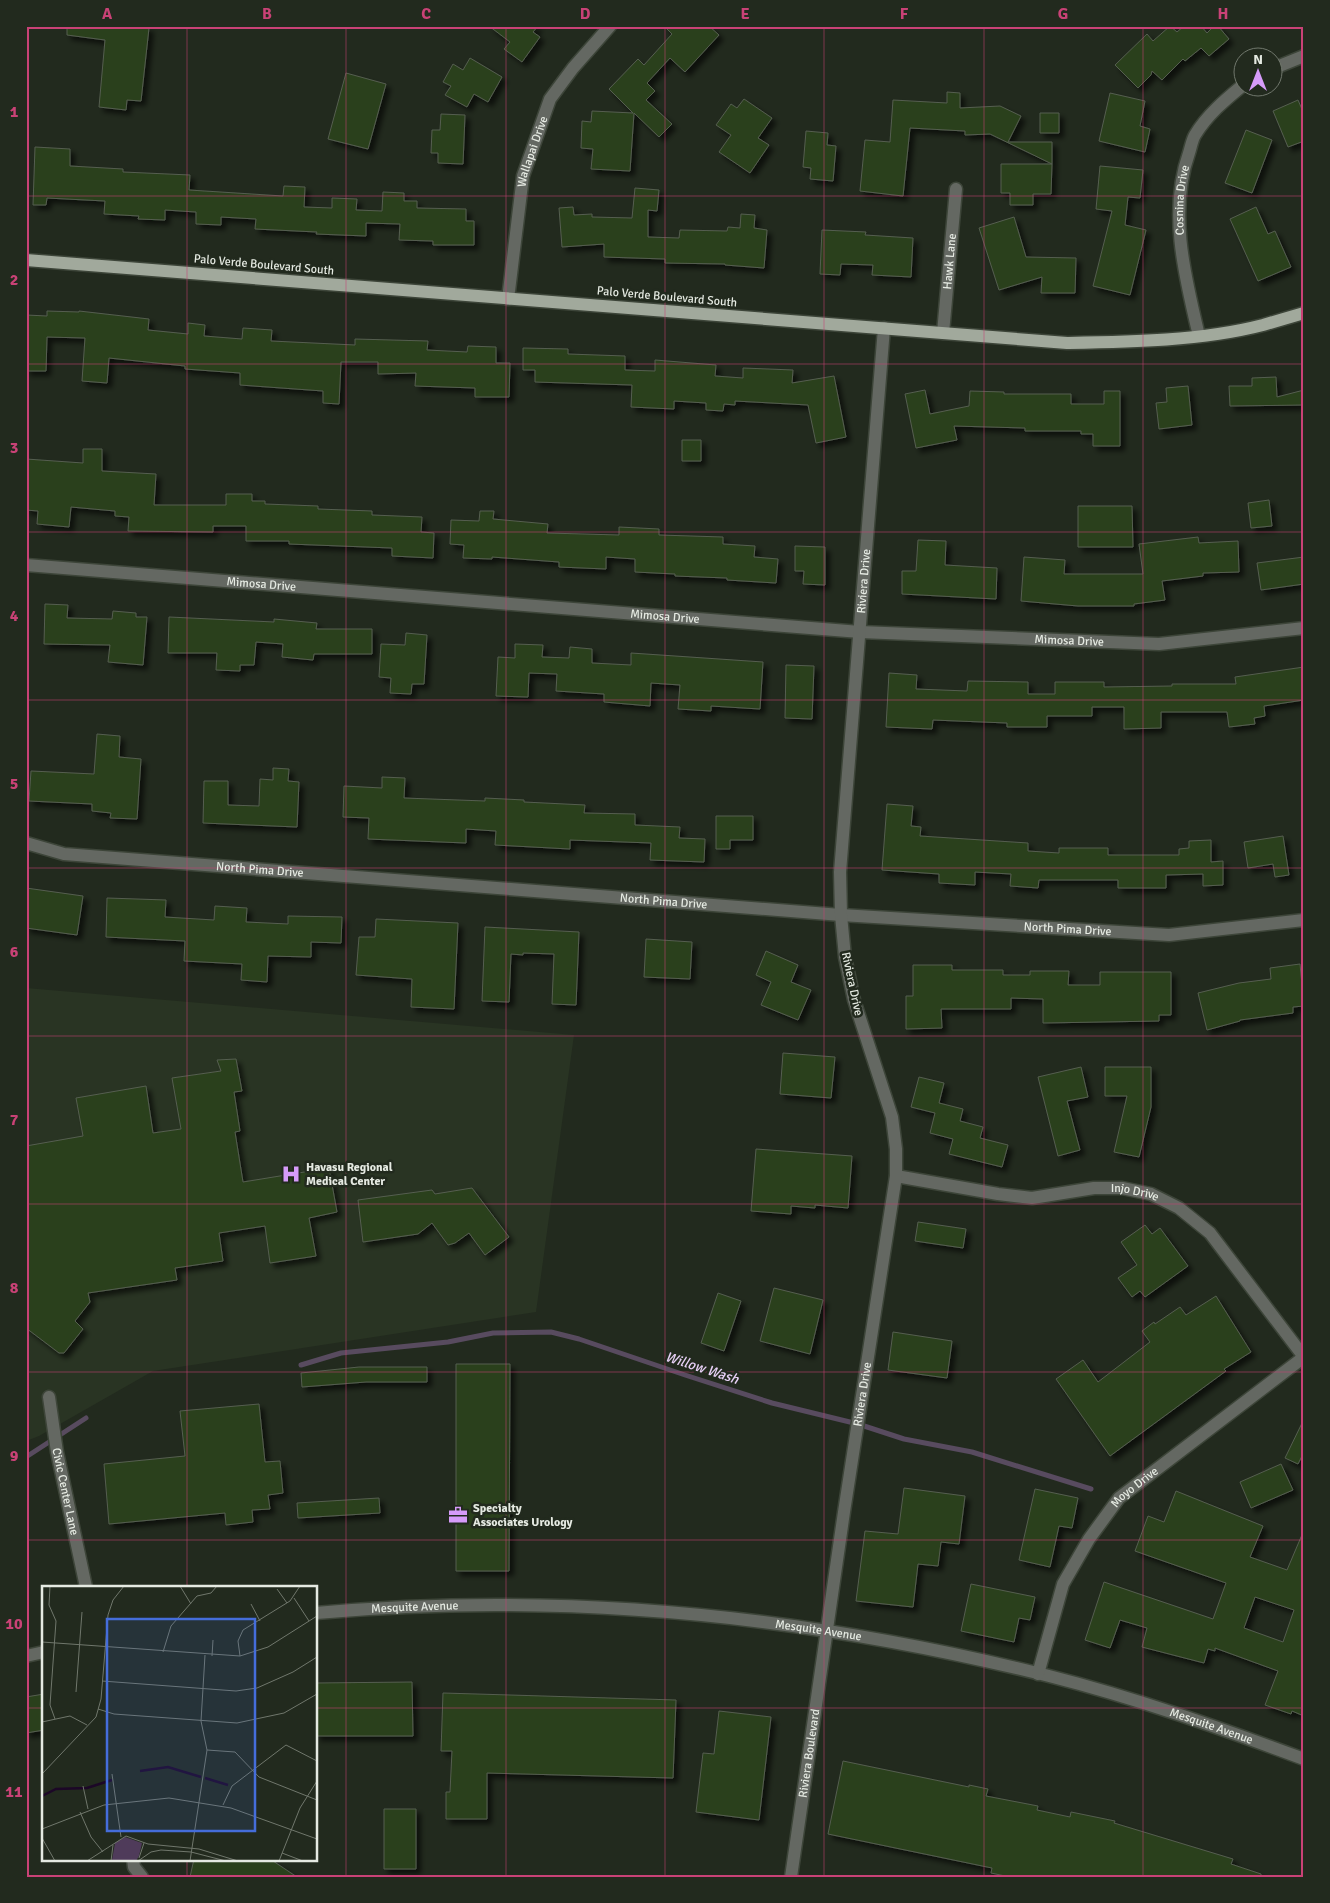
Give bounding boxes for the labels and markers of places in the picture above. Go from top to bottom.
place label: Havasu Regional Medical Center [306,1160,393,1189]
hospital icon: Havasu Regional Medical Center [280,1163,302,1185]
place label: Specialty Associates Urology [473,1501,573,1530]
office icon: Specialty Associates Urology [447,1504,469,1526]

